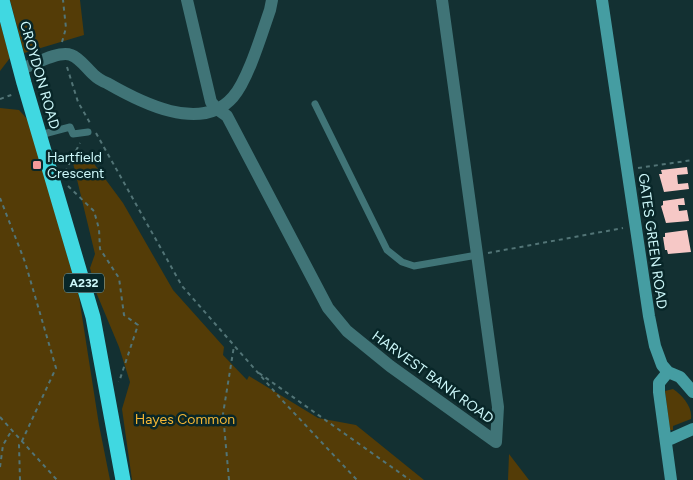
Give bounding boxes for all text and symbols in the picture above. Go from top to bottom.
street label: CROYDON ROAD [16,19,63,131]
place label: Hartfield Crescent [47,149,104,182]
marker: Hartfield Crescent [31,159,43,171]
street label: GATES GREEN ROAD [635,172,670,310]
road number: A232 [64,274,104,292]
street label: HARVEST BANK ROAD [369,328,497,427]
park label: Hayes Common [135,411,235,428]

